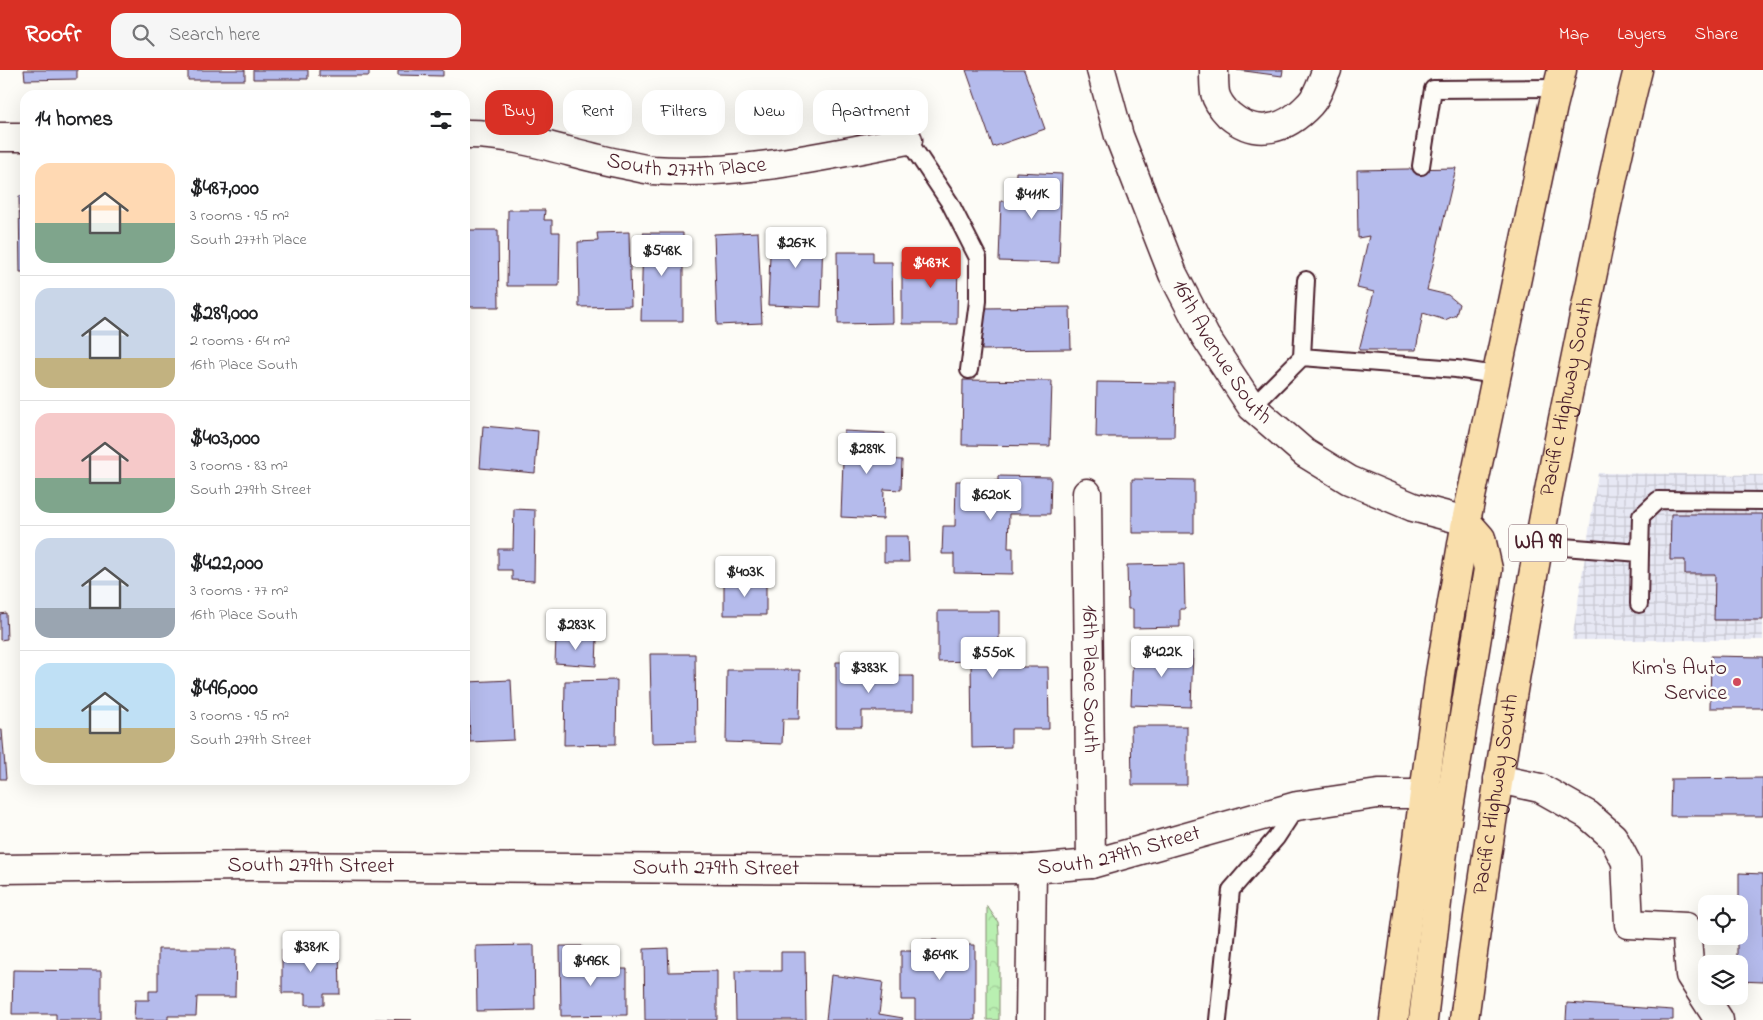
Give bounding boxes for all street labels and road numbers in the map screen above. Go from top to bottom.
street label: South 277th Place [603,145,768,187]
street label: 16th Avenue South [1163,274,1278,433]
street label: Pacific Highway South [1532,294,1604,499]
road number: WA 99 [1509,524,1567,562]
street label: 16th Place South [1072,605,1106,753]
street label: Pacific Highway South [1465,692,1528,897]
street label: South 279th Street [1036,818,1205,884]
street label: South 279th Street [227,850,395,883]
street label: South 279th Street [632,852,800,885]

